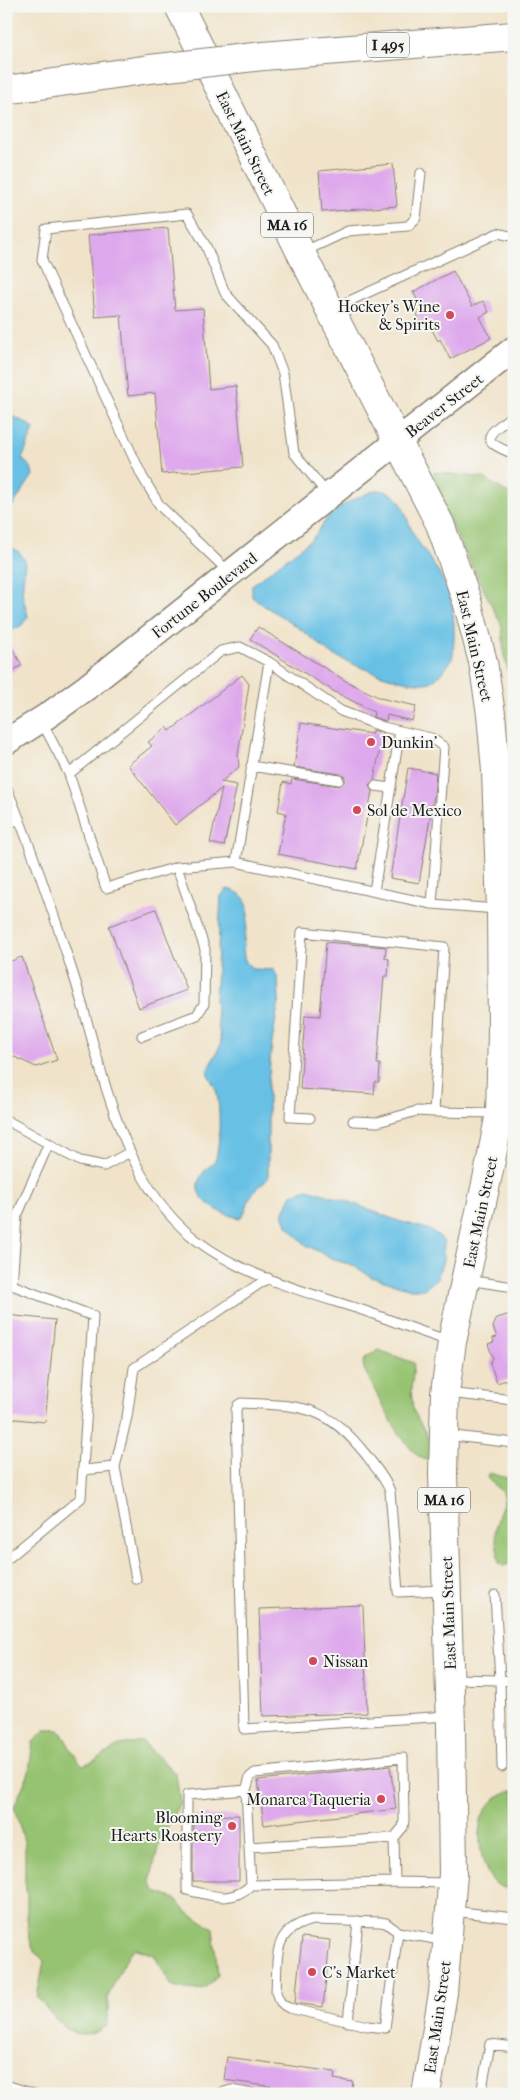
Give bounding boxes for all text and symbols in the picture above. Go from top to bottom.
road number: I 495 [367,32,409,58]
street label: East Main Street [212,88,279,199]
road number: MA 16 [261,212,313,238]
place label: Hockey's Wine & Spirits [338,297,440,334]
marker: Hockey's Wine & Spirits [444,309,456,321]
street label: Beaver Street [402,369,487,442]
street label: Fortune Boulevard [148,548,261,643]
street label: East Main Street [452,588,497,704]
place label: Dunkin' [381,733,437,752]
marker: Dunkin' [365,736,377,748]
place label: Sol de Mexico [367,801,462,820]
marker: Sol de Mexico [351,804,363,816]
street label: East Main Street [459,1154,502,1270]
road number: MA 16 [418,1488,470,1512]
street label: East Main Street [437,1555,460,1670]
place label: Nissan [323,1652,369,1671]
marker: Nissan [307,1655,319,1667]
place label: Monarca Taqueria [246,1790,372,1809]
marker: Monarca Taqueria [375,1793,387,1805]
place label: Blooming Hearts Roastery [111,1808,222,1845]
marker: Blooming Hearts Roastery [226,1820,238,1832]
street label: East Main Street [420,1959,455,2075]
place label: C's Market [322,1963,396,1982]
marker: C's Market [306,1966,318,1978]

